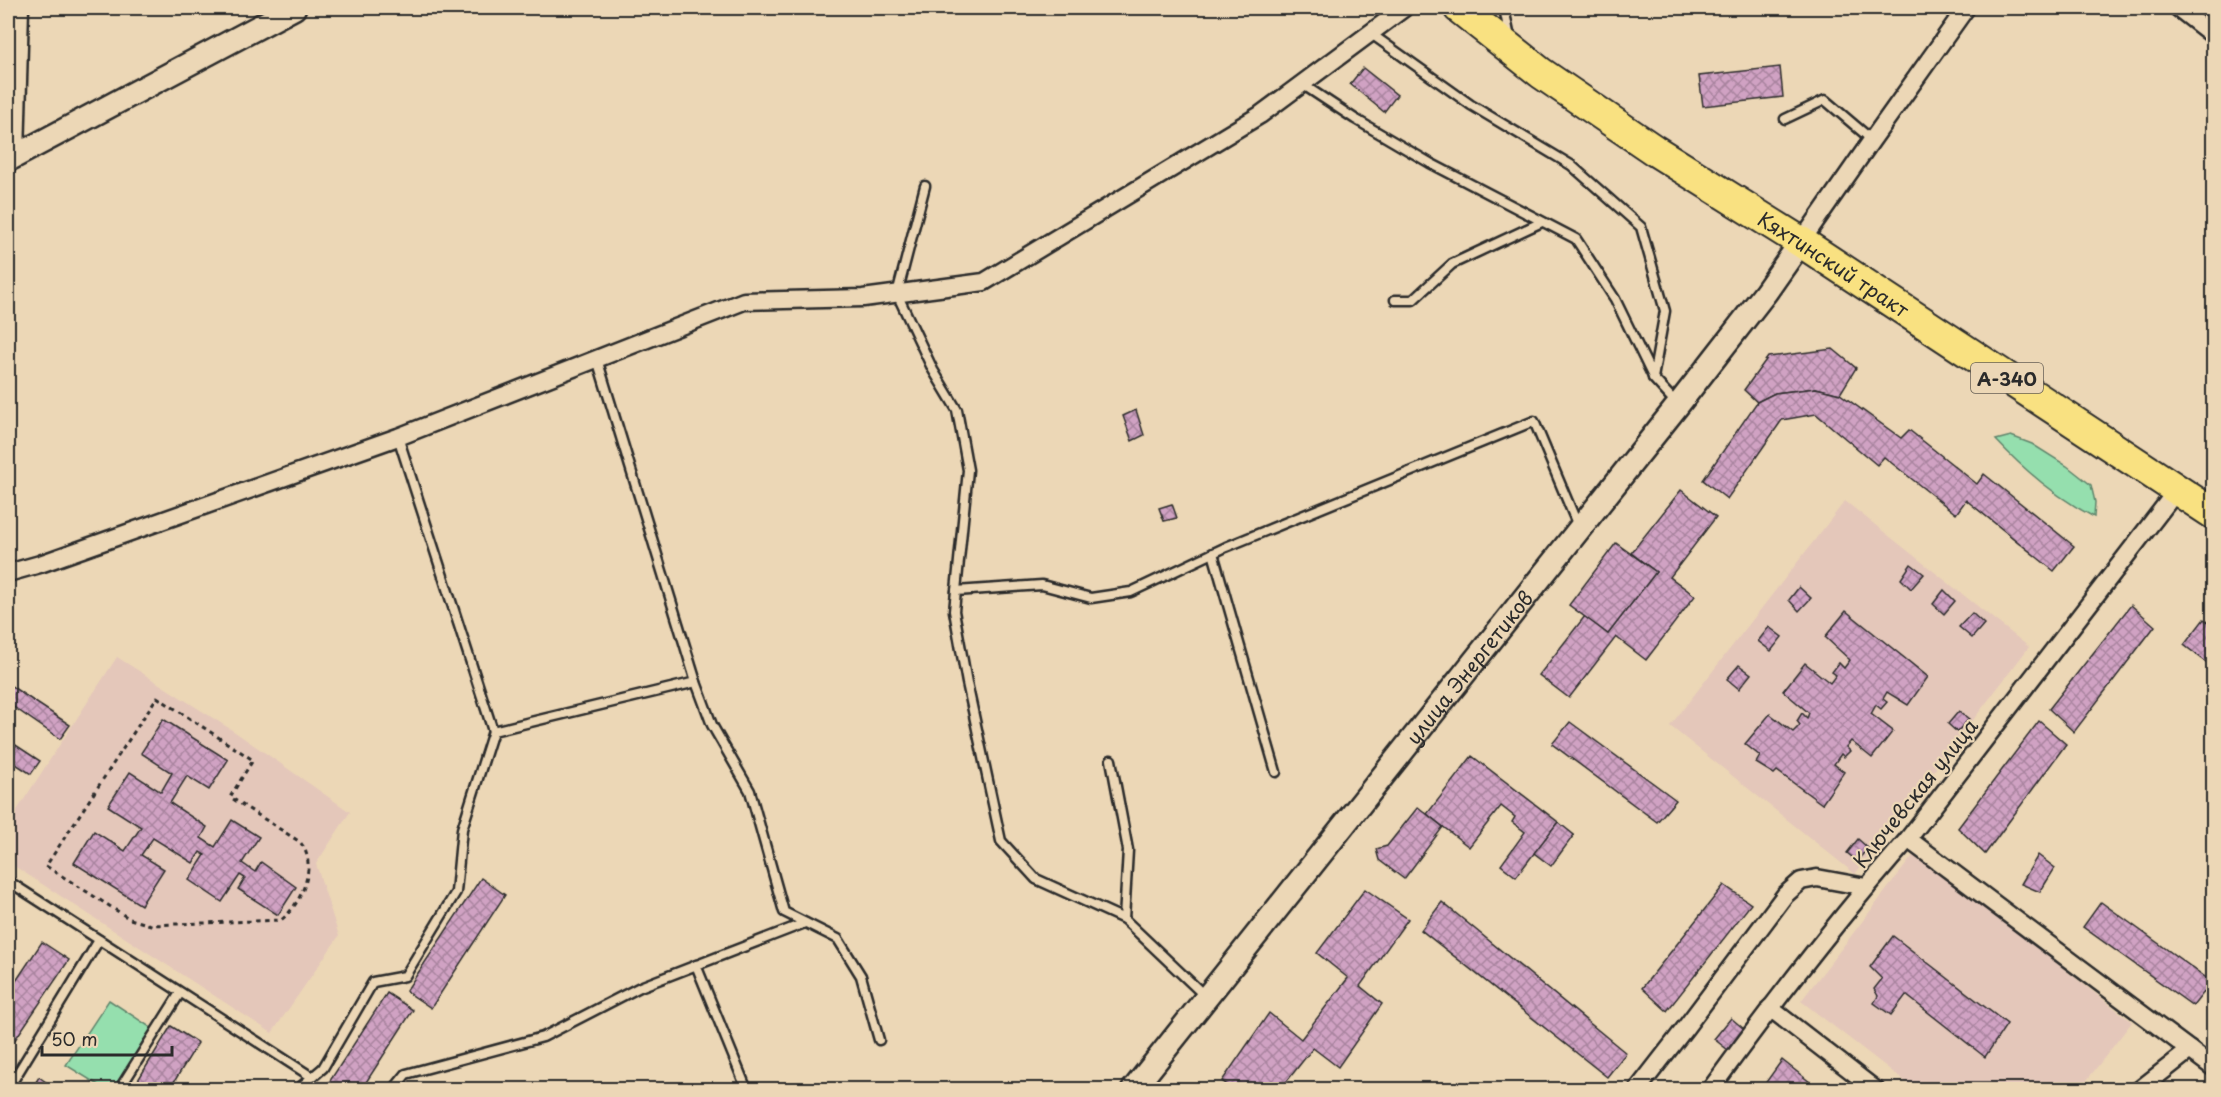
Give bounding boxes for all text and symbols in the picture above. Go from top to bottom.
street label: Кяхтинский тракт [1752,204,1916,325]
road number: А-340 [1971,363,2043,393]
street label: улица Энергетиков [1399,584,1540,751]
street label: Ключевская улица [1845,712,1985,874]
scale bar [42,1019,172,1057]
text: 50 m [51,1025,98,1052]

